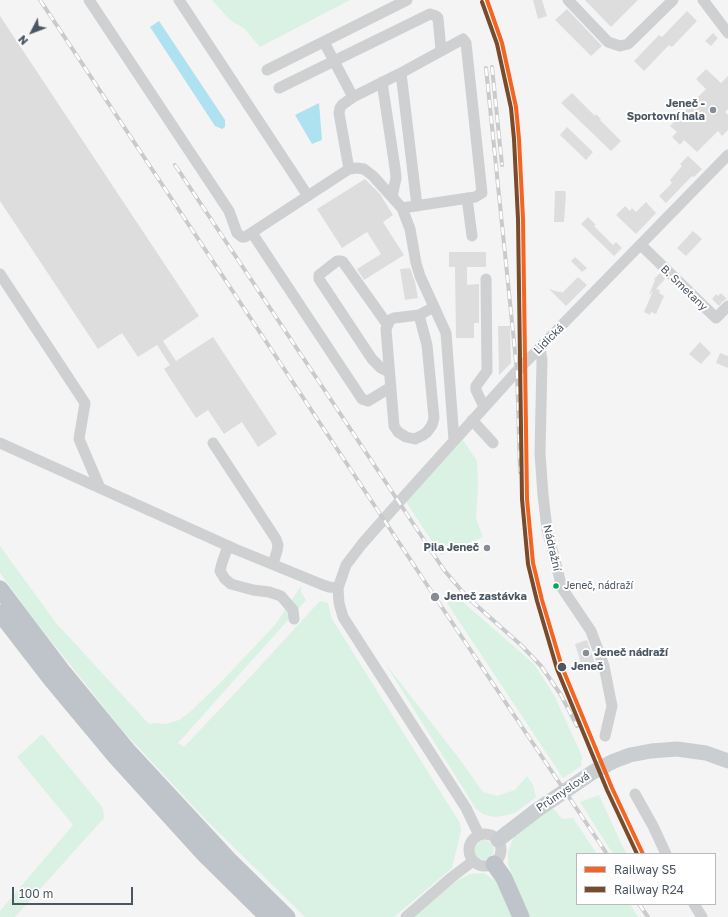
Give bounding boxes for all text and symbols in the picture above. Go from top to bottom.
north arrow [12,12,52,52]
text: N [15,33,30,48]
place label: Jeneč - Sportovní hala [627,97,705,123]
marker: Jeneč - Sportovní hala [708,105,718,115]
street label: B. Smetany [658,262,710,314]
street label: Lidická [531,321,567,357]
street label: Nádražní [540,524,564,572]
place label: Pila Jeneč [424,541,479,555]
marker: Pila Jeneč [482,543,492,553]
place label: Jeneč, nádraží [564,580,633,592]
marker: Jeneč, nádraží [551,581,561,591]
place label: Jeneč zastávka [444,590,527,604]
marker: Jeneč zastávka [429,591,441,603]
place label: Jeneč nádraží [594,646,668,660]
marker: Jeneč nádraží [581,648,591,658]
place label: Jeneč [571,660,603,674]
marker: Jeneč [556,661,568,673]
street label: Průmyslová [534,769,592,815]
legend [576,853,716,905]
text: Railway S5 [614,862,676,877]
scale bar [14,879,135,905]
text: Railway R24 [614,882,684,897]
text: 100 m [19,886,53,901]

